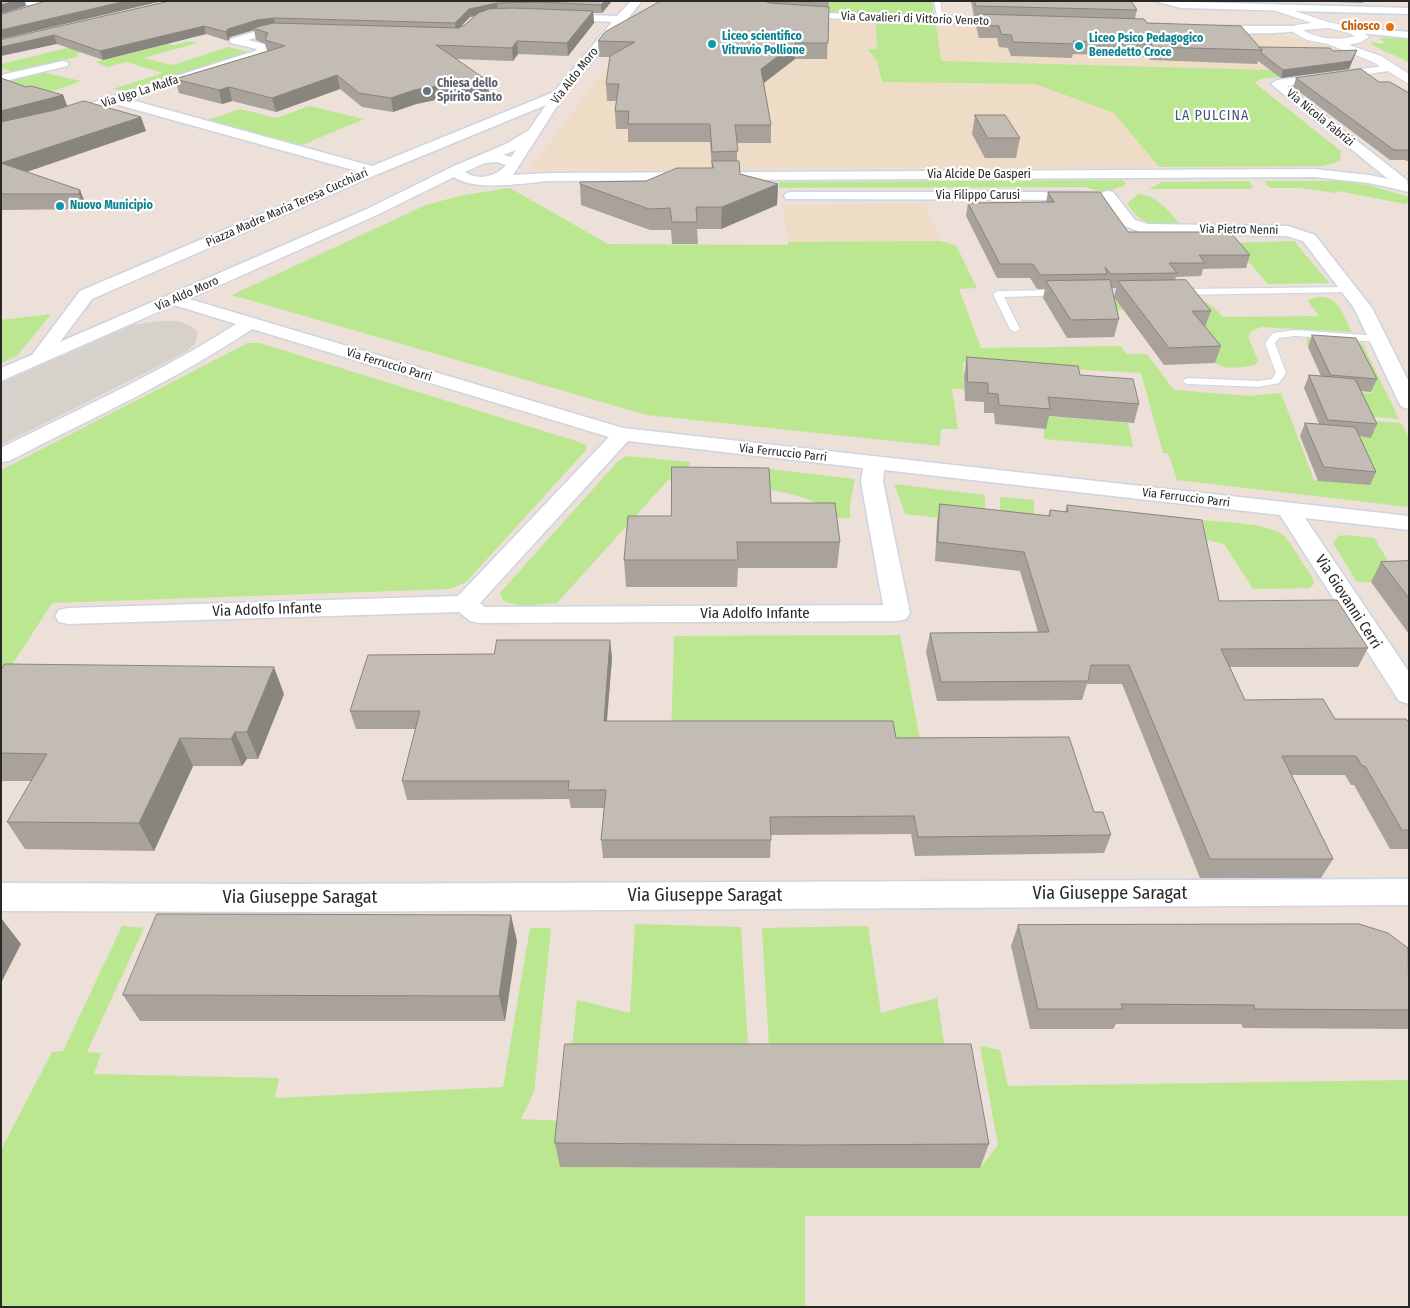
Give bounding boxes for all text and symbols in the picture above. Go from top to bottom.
street label: Via Cavalieri di Vittorio Veneto [841,9,989,29]
place label: Chiosco [1341,20,1380,34]
marker: Chiosco [1384,21,1396,33]
place label: Liceo scientifico Vitruvio Pollione [722,30,805,58]
place label: Liceo Psico Pedagogico Benedetto Croce [1089,32,1203,60]
marker: Liceo scientifico Vitruvio Pollione [706,38,718,50]
marker: Liceo Psico Pedagogico Benedetto Croce [1073,40,1085,52]
street label: Via Aldo Moro [548,45,602,107]
street label: Via Ugo La Malfa [100,73,180,111]
place label: Chiesa dello Spirito Santo [437,77,502,105]
marker: Chiesa dello Spirito Santo [421,85,433,97]
street label: Via Nicola Fabrizi [1283,86,1357,150]
district label: LA PULCINA [1173,108,1251,124]
street label: Piazza Madre Maria Teresa Cucchiari [204,166,370,250]
street label: Via Alcide De Gasperi [927,168,1031,182]
street label: Via Filippo Carusi [936,189,1020,203]
place label: Nuovo Municipio [70,199,153,213]
marker: Nuovo Municipio [54,200,66,212]
street label: Via Pietro Nenni [1199,222,1279,238]
street label: Via Aldo Moro [153,274,221,314]
street label: Via Ferruccio Parri [345,345,433,385]
street label: Via Ferruccio Parri [738,441,828,465]
street label: Via Ferruccio Parri [1141,485,1231,511]
street label: Via Giovanni Cerri [1311,552,1385,652]
street label: Via Adolfo Infante [212,599,322,621]
street label: Via Adolfo Infante [700,605,810,623]
street label: Via Giuseppe Saragat [1033,883,1187,905]
street label: Via Giuseppe Saragat [628,885,782,907]
street label: Via Giuseppe Saragat [223,887,377,909]

